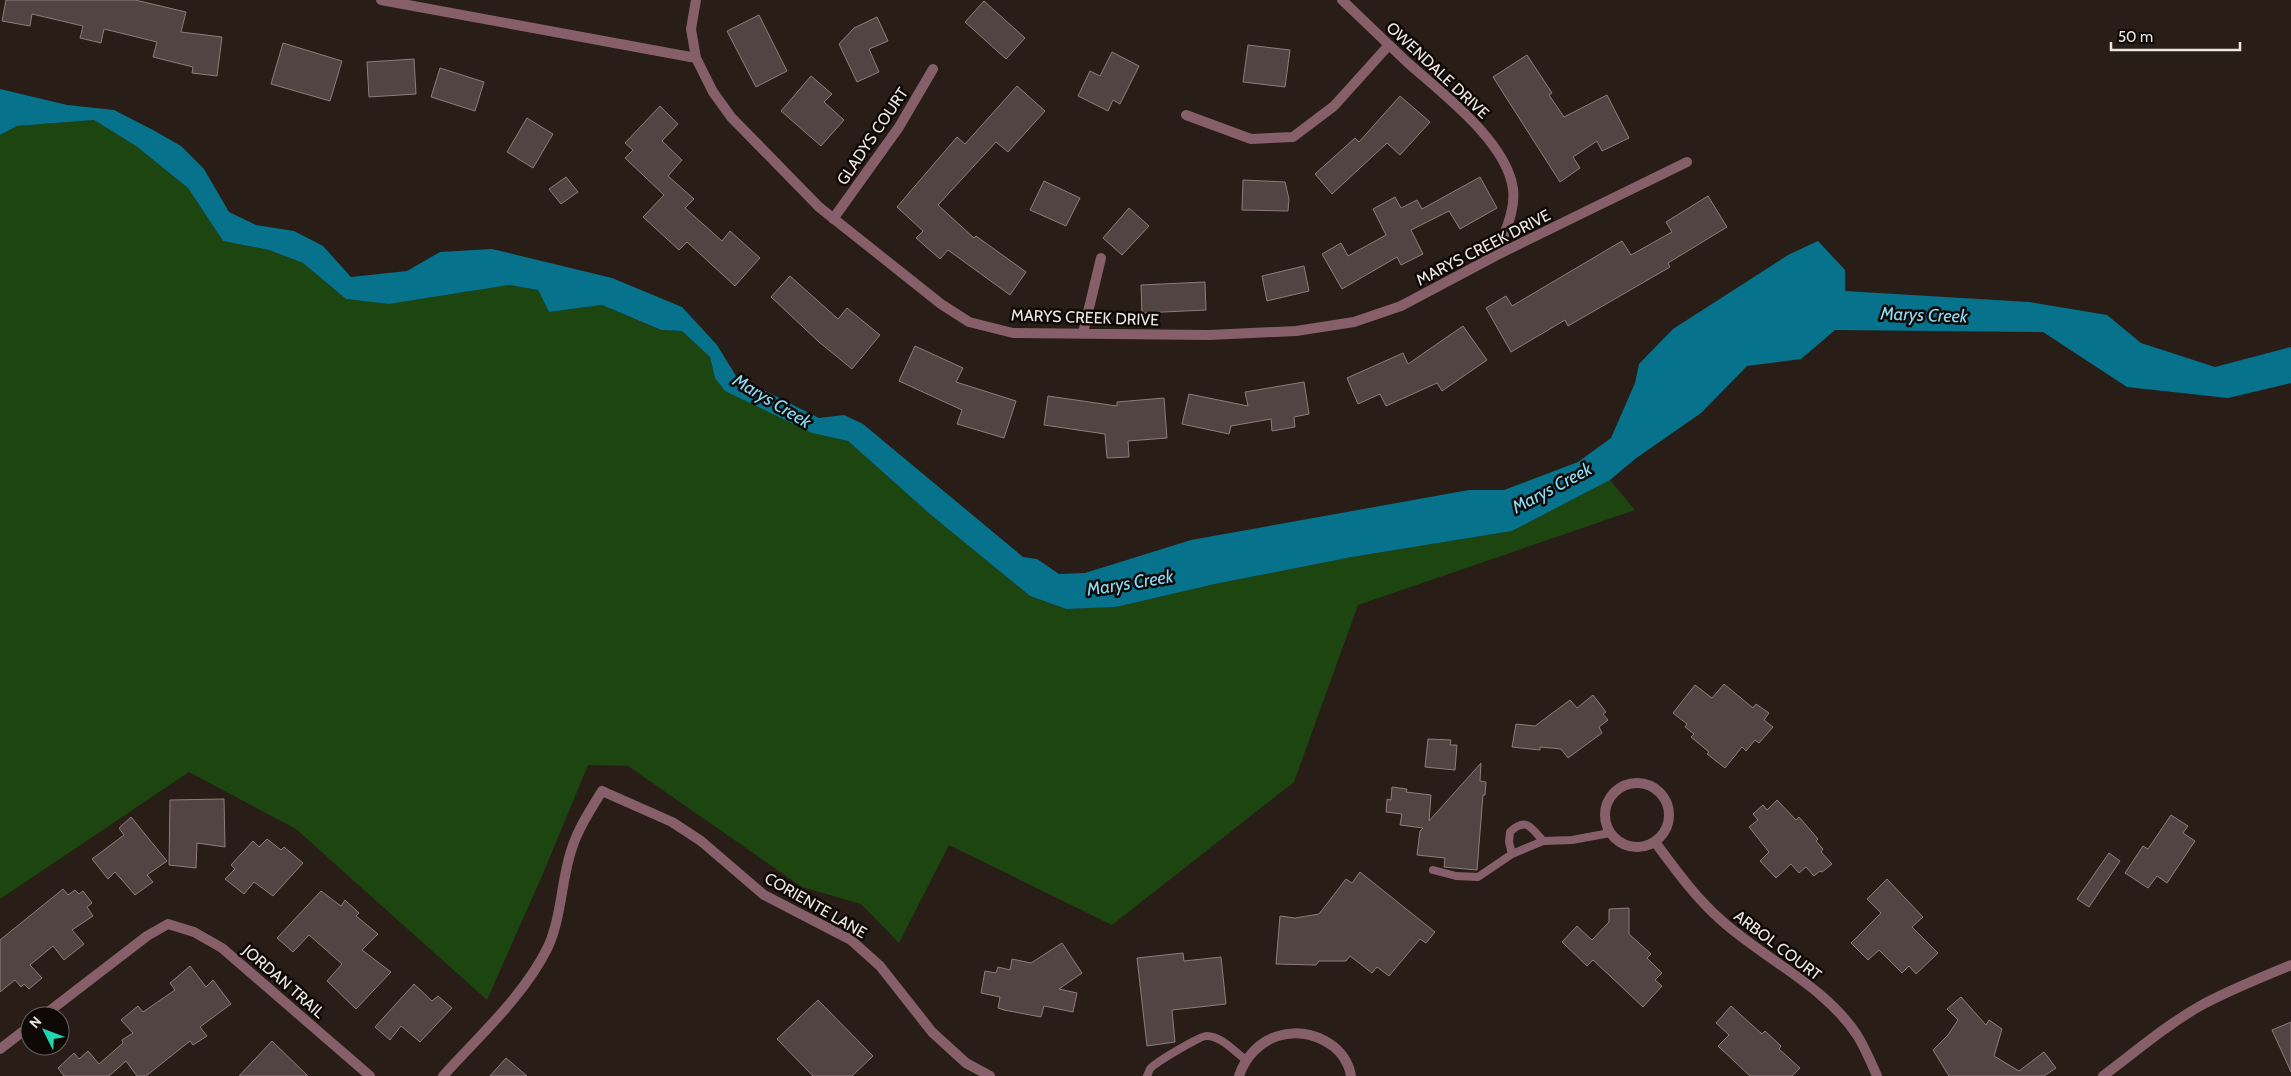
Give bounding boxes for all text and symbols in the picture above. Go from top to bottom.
street label: OWENDALE DRIVE [1382,18,1493,123]
scale bar [2111,20,2240,52]
text: 50 m [2118,28,2153,46]
street label: GLADYS COURT [833,84,912,189]
street label: MARYS CREEK DRIVE [1413,205,1554,290]
water label: Marys Creek [1879,302,1969,328]
street label: MARYS CREEK DRIVE [1011,305,1160,330]
water label: Marys Creek [728,369,816,434]
water label: Marys Creek [1507,457,1597,519]
water label: Marys Creek [1084,565,1176,601]
street label: CORIENTE LANE [761,869,870,942]
street label: ARBOL COURT [1730,906,1826,985]
street label: JORDAN TRAIL [238,940,329,1022]
north arrow [20,1006,70,1056]
text: N [25,1013,45,1032]

